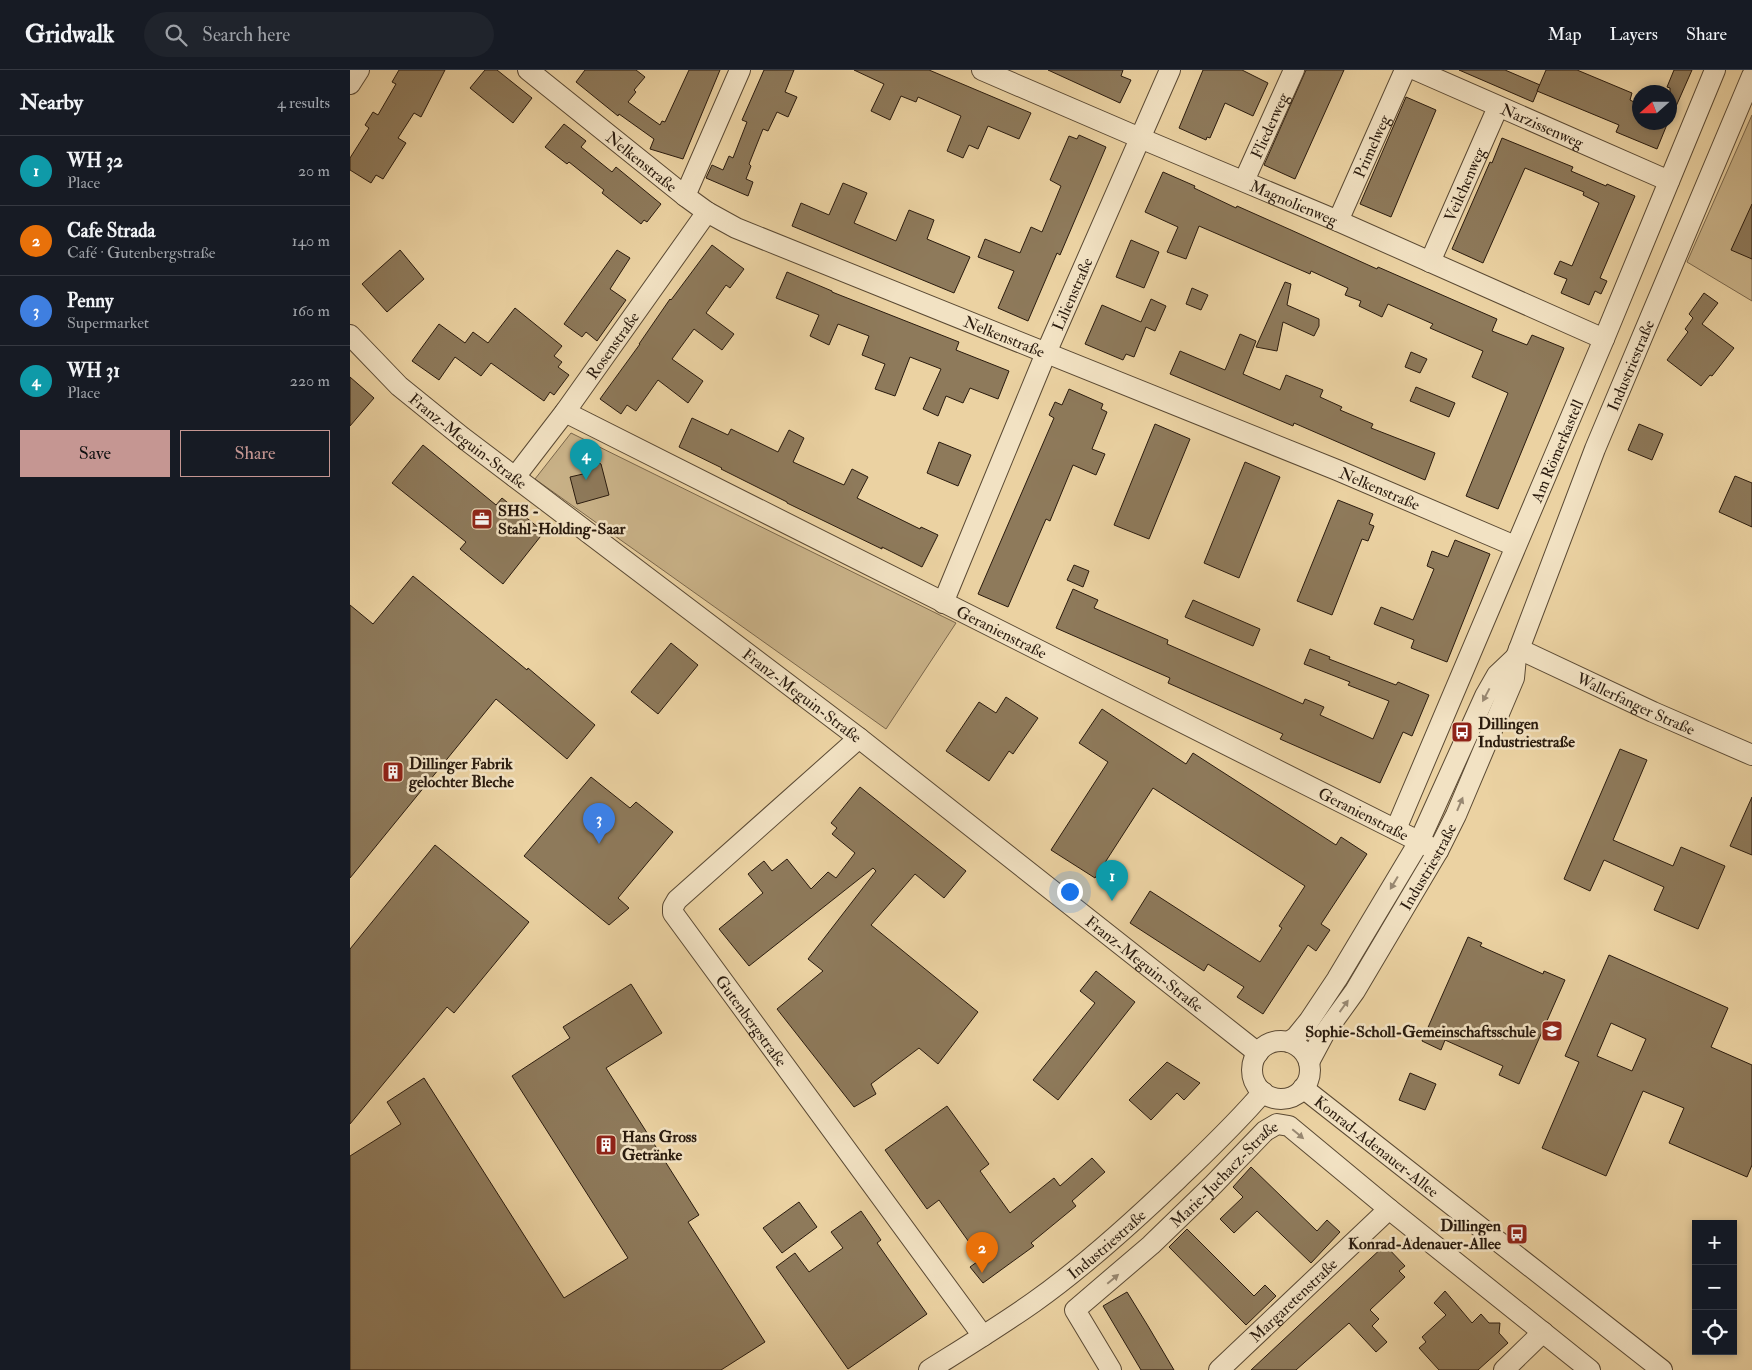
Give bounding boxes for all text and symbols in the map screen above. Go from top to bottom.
search box [144,12,494,57]
text: Gridwalk [25,19,114,50]
icon: search [162,21,190,49]
text: Search here [202,23,290,47]
text: Map [1548,23,1582,46]
text: Layers [1610,23,1658,46]
text: Share [1686,23,1727,46]
north arrow [1632,85,1677,130]
text: Nearby [20,89,83,116]
street label: Fliederweg [1246,89,1294,162]
text: 4 results [277,93,330,113]
street label: Narzissenweg [1497,99,1588,154]
street label: Primelweg [1349,111,1395,181]
street label: Nelkenstraße [602,128,681,197]
street label: Veilchenweg [1440,143,1491,225]
text: WH 32 [67,149,123,173]
text: 1 [33,161,39,181]
text: 20 m [298,161,330,181]
text: Place [67,173,100,193]
street label: Magnolienweg [1247,176,1341,231]
text: Cafe Strada [67,219,155,243]
text: 2 [32,231,40,251]
text: 140 m [292,231,330,251]
text: Café · Gutenbergstraße [67,243,215,263]
street label: Lilienstraße [1048,254,1098,334]
text: Penny [67,289,113,313]
text: 3 [33,301,39,321]
text: 160 m [292,301,330,321]
street label: Rosenstraße [583,308,644,383]
street label: Nelkenstraße [961,312,1048,362]
text: Supermarket [67,313,149,333]
street label: Industriestraße [1603,317,1659,414]
text: WH 31 [67,359,120,383]
text: 4 [32,371,40,391]
text: 220 m [290,371,330,391]
text: Place [67,383,100,403]
street label: Franz-Meguin-Straße [405,389,531,494]
street label: Am Römerkastell [1527,397,1588,506]
button: Save [20,430,170,477]
button: Share [180,430,330,477]
pin: 4 [570,439,602,480]
street label: Nelkenstraße [1336,463,1423,515]
place label: SHS - Stahl-Holding-Saar [498,501,627,540]
office icon: SHS - Stahl-Holding-Saar [470,507,494,531]
street label: Geranienstraße [953,601,1050,664]
street label: Franz-Meguin-Straße [738,644,866,748]
street label: Wallerfanger Straße [1572,668,1698,740]
one-way arrow [1482,688,1490,702]
place label: Dillingen Industriestraße [1478,714,1575,752]
bus stop icon: Dillingen Industriestraße [1450,720,1474,744]
place label: Dillinger Fabrik gelochter Bleche [408,754,514,793]
building icon: Dillinger Fabrik gelochter Bleche [381,760,405,784]
street label: Geranienstraße [1315,783,1412,846]
one-way arrow [1457,797,1465,812]
pin: 3 [583,803,615,844]
street label: Industriestraße [1396,820,1461,914]
pin: 1 [1096,860,1128,901]
one-way arrow [1390,877,1399,890]
your location [1057,879,1083,905]
street label: Franz-Meguin-Straße [1081,912,1207,1017]
street label: Gutenbergstraße [711,971,791,1071]
one-way arrow [1339,1000,1350,1013]
school or university icon: Sophie-Scholl-Gemeinschaftsschule [1540,1019,1564,1043]
place label: Sophie-Scholl-Gemeinschaftsschule [1305,1022,1536,1043]
street label: Konrad-Adenauer-Allee [1310,1092,1443,1202]
street label: Marie-Juchacz-Straße [1166,1117,1282,1232]
place label: Hans Gross Getränke [622,1127,697,1165]
one-way arrow [1291,1128,1304,1139]
building icon: Hans Gross Getränke [594,1133,618,1157]
street label: Industriestraße [1064,1205,1151,1284]
place label: Dillingen Konrad-Adenauer-Allee [1348,1216,1502,1254]
map controls [1692,1220,1737,1355]
button: + [1692,1220,1737,1265]
bus stop icon: Dillingen Konrad-Adenauer-Allee [1505,1222,1529,1246]
pin: 2 [966,1232,998,1273]
street label: Margaretenstraße [1246,1254,1342,1347]
button: − [1692,1265,1737,1310]
one-way arrow [1106,1273,1119,1284]
button: locate [1692,1310,1737,1355]

